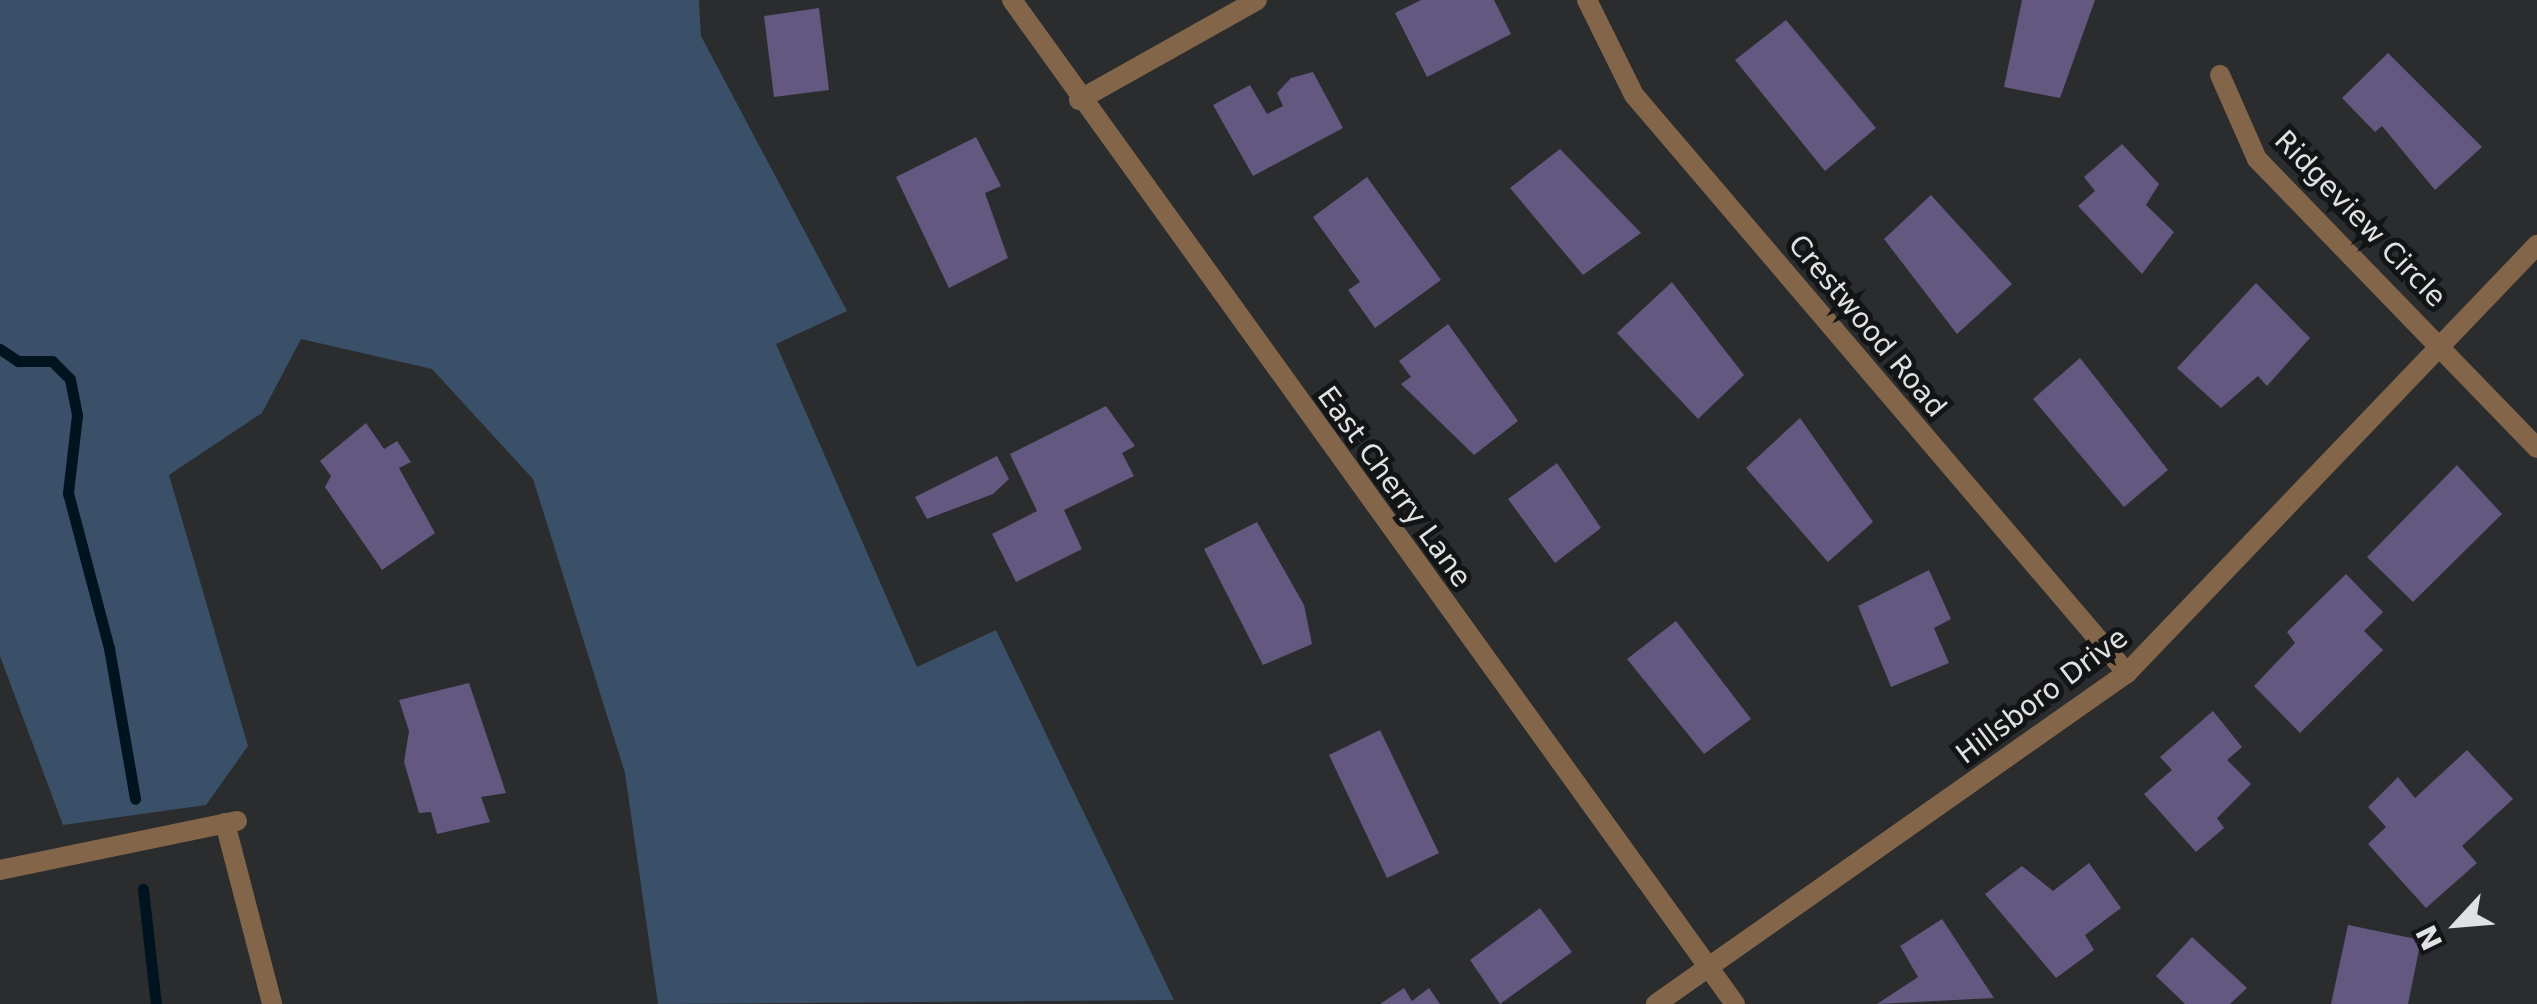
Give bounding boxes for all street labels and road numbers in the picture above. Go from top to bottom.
street label: Ridgeview Circle [2267,124,2453,314]
street label: Crestwood Road [1781,228,1953,424]
street label: East Cherry Lane [1310,380,1478,594]
street label: Hillsboro Drive [1950,621,2134,771]

